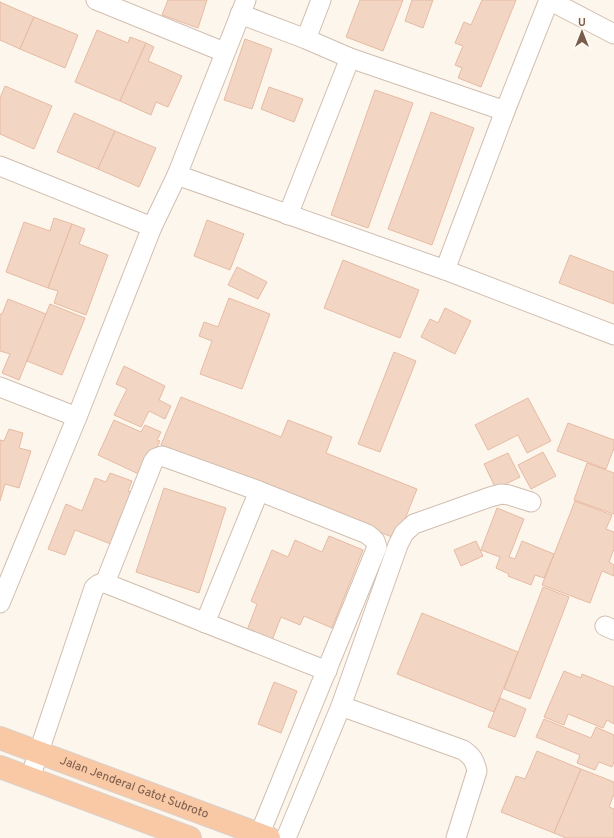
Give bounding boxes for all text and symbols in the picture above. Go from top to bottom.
north arrow [562,12,602,52]
text: U [578,16,586,30]
street label: Jalan Jenderal Gatot Subroto [57,753,211,823]

